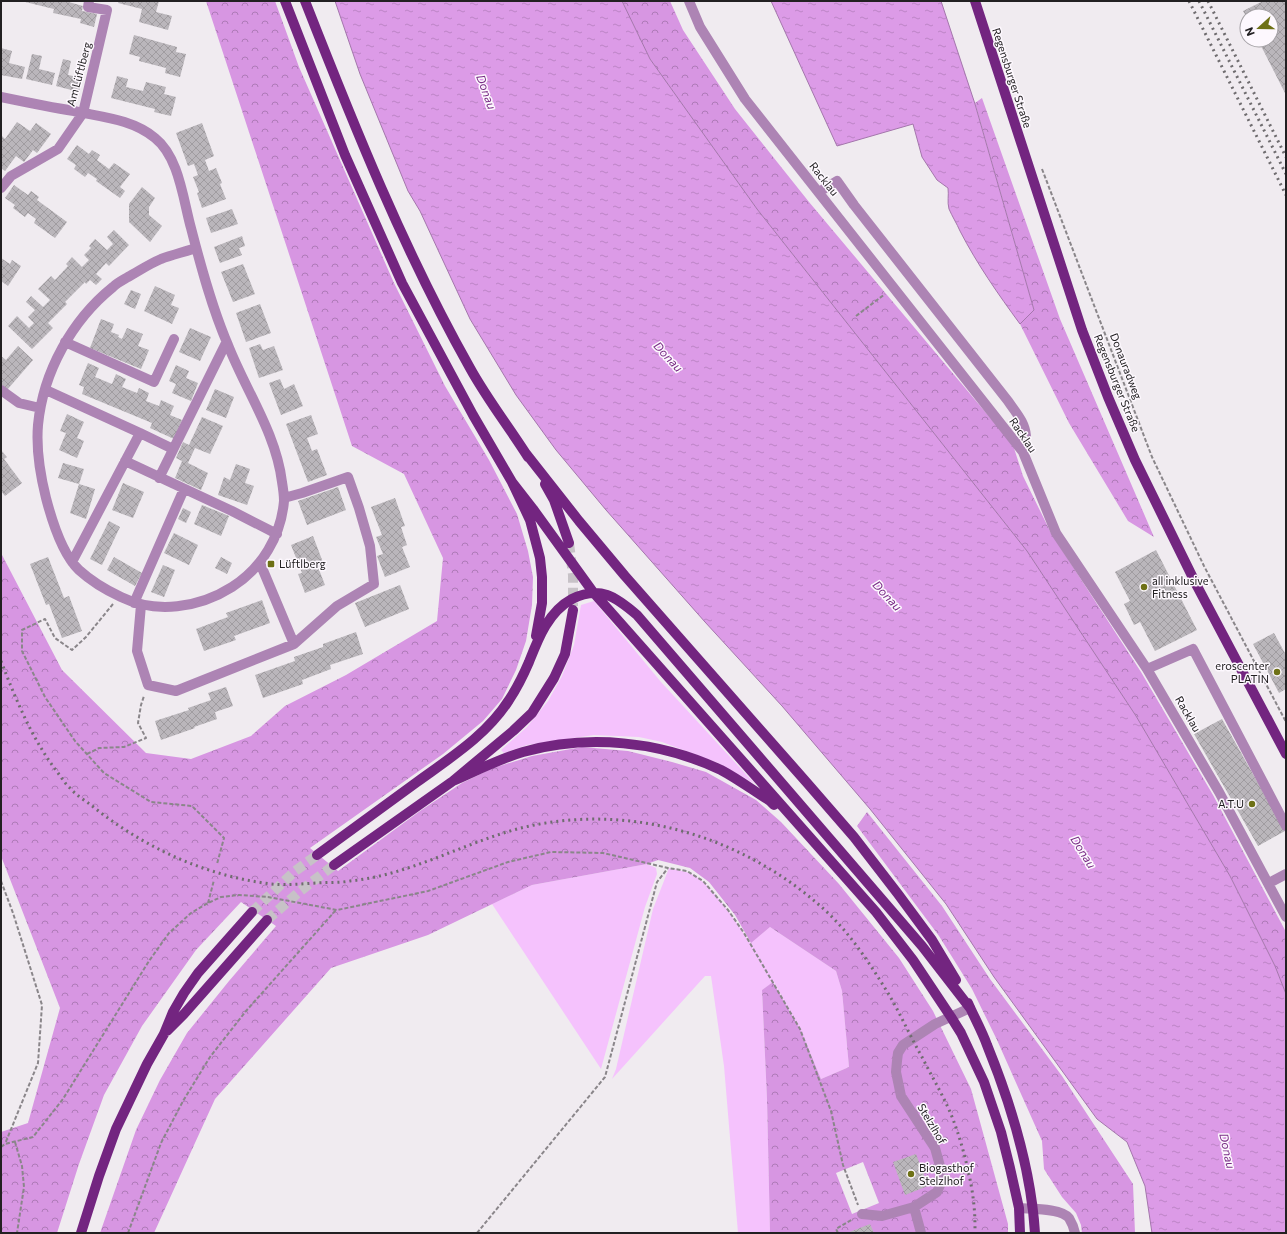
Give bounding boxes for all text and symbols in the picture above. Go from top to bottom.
north arrow [1239,8,1279,48]
street label: Regensburger Straße [990,26,1035,130]
text: N [1242,26,1257,38]
street label: Am Lüftlberg [64,40,93,107]
water label: Donau [474,72,500,111]
street label: Racklau [807,159,842,198]
street label: Donauradweg [1108,331,1145,401]
street label: Regensburger Straße [1092,332,1143,434]
water label: Donau [651,338,686,374]
street label: Racklau [1007,415,1040,455]
place label: Lüftlberg [279,557,326,570]
marker: Lüftlberg [266,559,276,569]
place label: all inklusive Fitness [1152,574,1209,600]
water label: Donau [870,577,905,613]
marker: all inklusive Fitness [1139,582,1149,592]
place label: eroscenter PLATIN [1215,659,1270,685]
marker: eroscenter PLATIN [1272,667,1282,677]
street label: Racklau [1173,694,1204,734]
place label: A.T.U [1218,797,1244,810]
marker: A.T.U [1247,799,1257,809]
water label: Donau [1068,833,1099,871]
street label: Stelzlhof [915,1101,950,1147]
water label: Donau [1217,1132,1239,1170]
place label: Biogasthof Stelzlhof [919,1161,974,1187]
marker: Biogasthof Stelzlhof [906,1169,916,1179]

